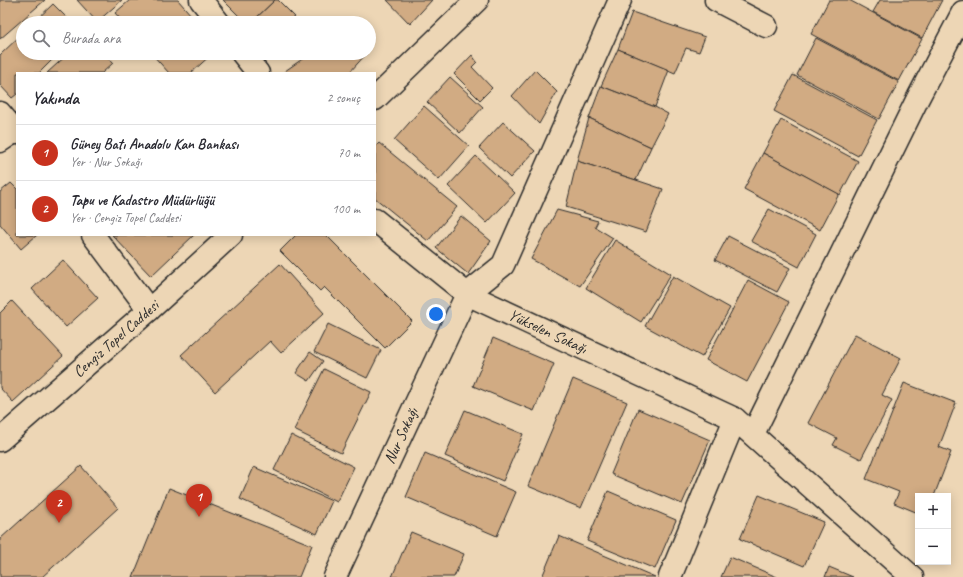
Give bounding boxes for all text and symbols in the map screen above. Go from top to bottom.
search box [16,16,376,60]
icon: search [30,27,52,49]
text: Burada ara [62,29,120,48]
text: Yakında [32,88,79,109]
text: 2 sonuç [327,90,360,106]
text: Güney Batı Anadolu Kan Bankası [70,135,238,154]
text: 1 [42,145,48,161]
text: 70 m [338,145,360,161]
text: Yer · Nur Sokağı [70,154,142,170]
text: Tapu ve Kadastro Müdürlüğü [70,191,214,210]
text: 2 [42,201,48,217]
text: 100 m [332,201,360,217]
text: Yer · Cengiz Topel Caddesi [70,210,181,226]
street label: Cengiz Topel Caddesi [69,294,165,382]
your location [426,304,446,324]
street label: Yükselen Sokağı [505,305,591,359]
street label: Nur Sokağı [379,403,423,467]
pin: 1 [186,484,212,517]
pin: 2 [46,490,72,523]
map controls [915,493,951,565]
button: + [915,493,951,529]
button: − [915,529,951,565]

